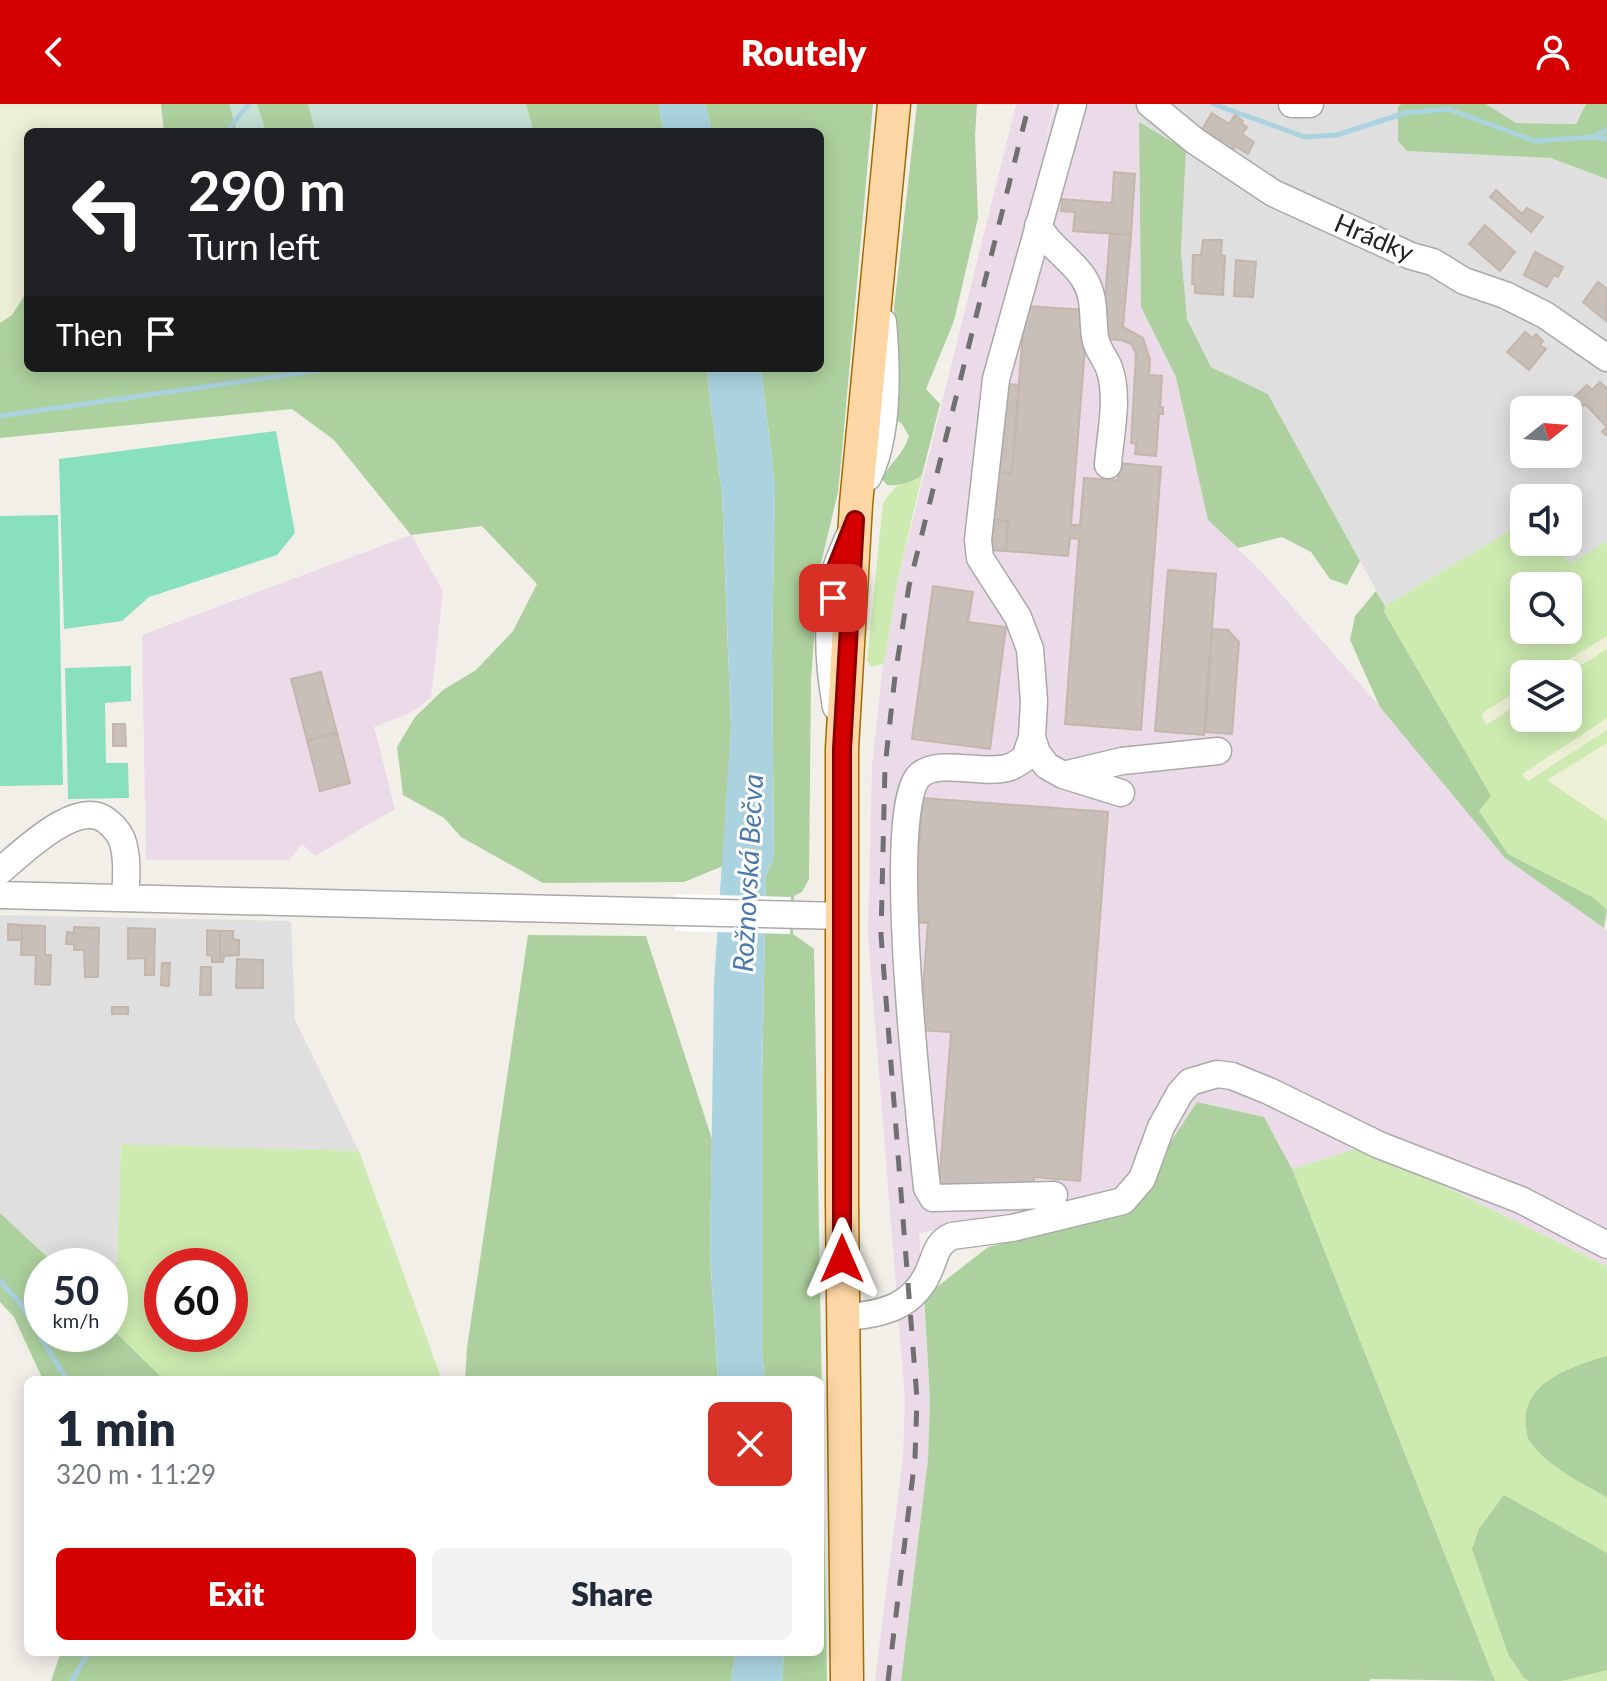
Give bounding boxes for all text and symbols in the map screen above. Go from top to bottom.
icon: back [32,30,76,74]
text: Routely [741,30,866,74]
icon: person [1531,30,1575,74]
text: 290 m [188,156,346,223]
icon: left [56,160,160,264]
street label: Hrádky [1330,206,1419,268]
text: Turn left [188,224,320,268]
icon: arrive [139,312,183,356]
text: Then [56,316,123,352]
north arrow [1510,396,1582,468]
map controls [1510,396,1582,732]
button: sound [1510,484,1582,556]
pin [799,564,867,632]
button: search [1510,572,1582,644]
icon: arrive [811,576,855,620]
button: layers [1510,660,1582,732]
water label: Rožnovská Bečva [725,773,769,973]
position arrow [800,1217,884,1301]
speed limit sign: 60 [144,1248,248,1352]
text: 50 [53,1266,99,1314]
text: km/h [53,1308,99,1332]
text: 1 min [56,1399,176,1456]
button: close [708,1402,792,1486]
text: 320 m · 11:29 [56,1458,216,1490]
button: Exit [56,1548,416,1640]
button: Share [432,1548,792,1640]

